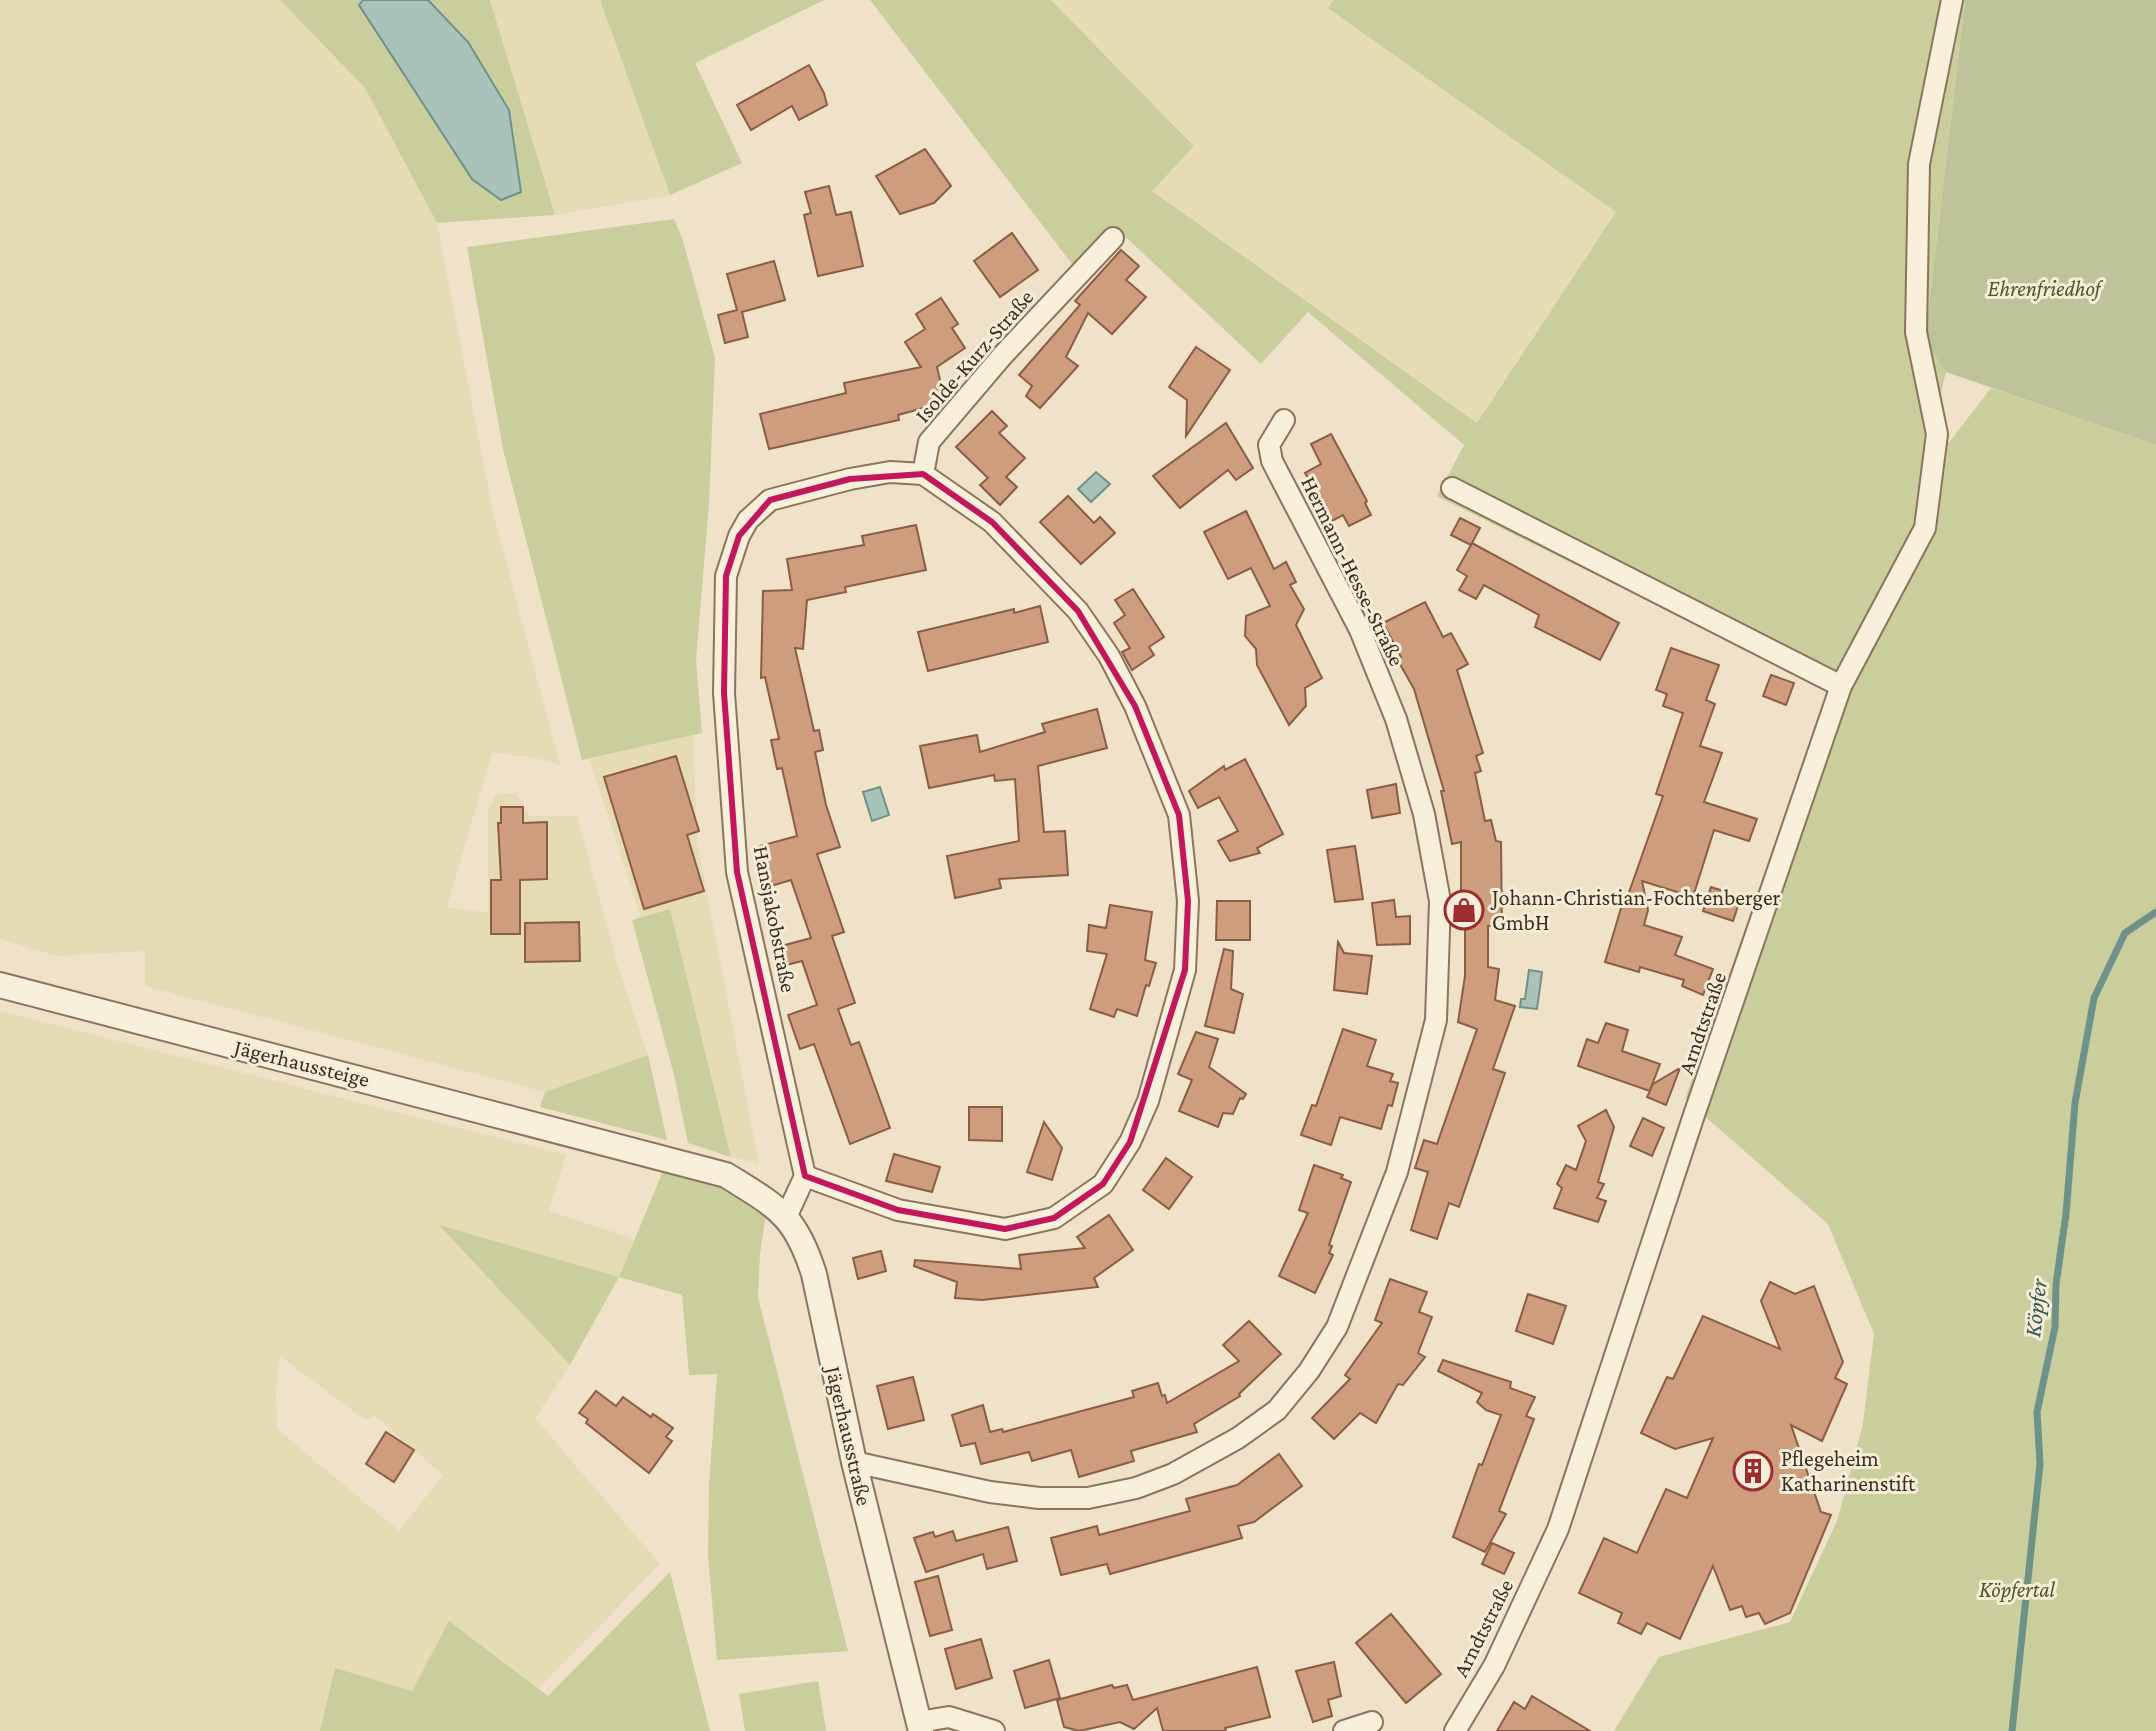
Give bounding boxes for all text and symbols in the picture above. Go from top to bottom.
park label: Ehrenfriedhof [1988,276,2104,301]
street label: Isolde-Kurz-Straße [910,285,1038,427]
street label: Hermann-Hesse-Straße [1296,472,1410,670]
street label: Hansjakobstraße [749,844,801,994]
place label: Johann-Christian-Fochtenberger GmbH [1490,885,1781,935]
shop icon: Johann-Christian-Fochtenberger GmbH [1443,889,1485,931]
street label: Arndtstraße [1673,969,1731,1077]
street label: Jägerhaussteige [230,1034,372,1092]
water label: Köpfer [2018,1277,2052,1339]
street label: Jägerhausstraße [820,1362,877,1508]
place label: Pflegeheim Katharinenstift [1781,1446,1916,1496]
building icon: Pflegeheim Katharinenstift [1732,1450,1774,1492]
street label: Arndtstraße [1448,1575,1518,1681]
park label: Köpfertal [1979,1577,2056,1602]

